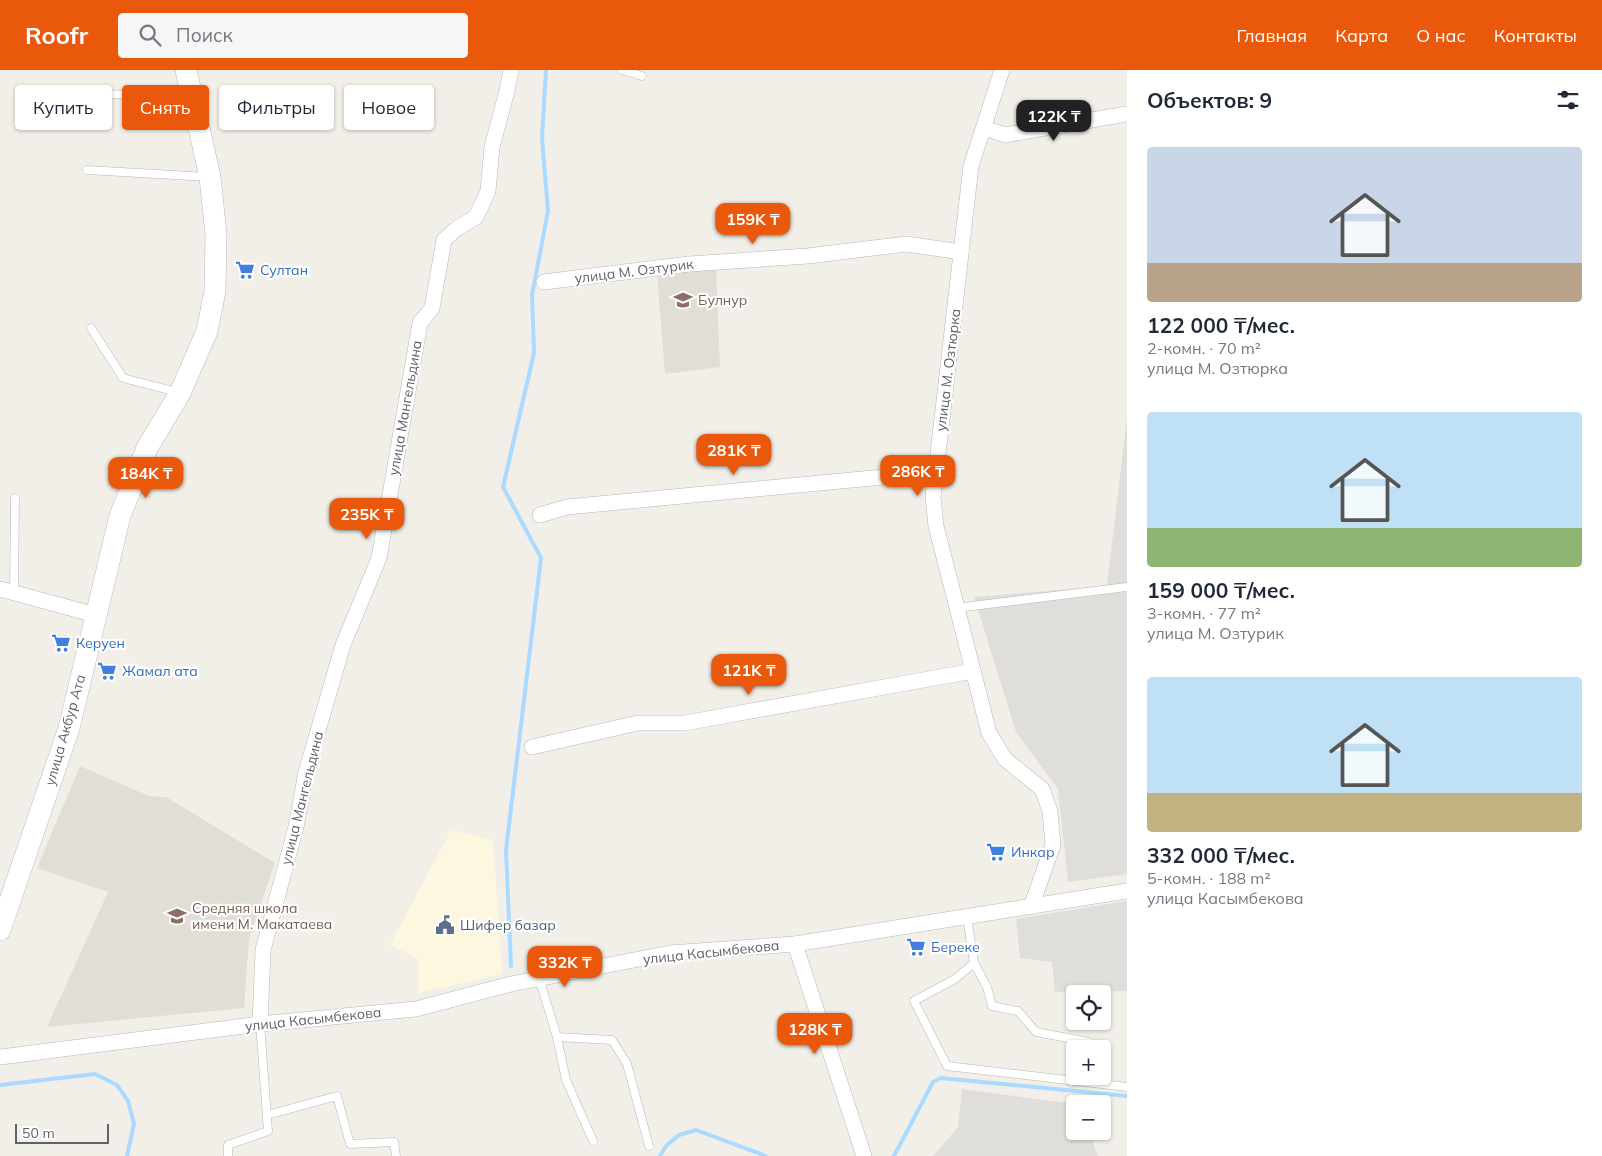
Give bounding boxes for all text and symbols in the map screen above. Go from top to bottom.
search box [118,13,468,58]
text: Roofr [25,20,88,50]
icon: search [136,21,164,49]
text: Поиск [176,23,233,47]
text: Главная [1237,24,1307,47]
text: Карта [1335,24,1388,47]
text: О нас [1416,24,1466,47]
text: Контакты [1494,24,1577,47]
chip: Купить [15,85,112,130]
chip: Снять [122,85,209,130]
chip: Фильтры [219,85,334,130]
chip: Новое [344,85,434,130]
icon: filters [1554,86,1582,114]
text: Объектов: 9 [1147,87,1272,113]
pin: 122K ₸ [1013,100,1095,142]
text: 122K ₸ [1027,106,1081,126]
icon: home [1320,180,1410,270]
pin: 159K ₸ [712,202,794,245]
text: 159K ₸ [726,209,780,229]
street label: улица М. Озтурик [573,255,695,287]
supermarket icon: Султан [234,259,256,281]
place label: Султан [260,261,308,279]
school or university icon: Булнур [672,289,694,311]
place label: Булнур [698,291,747,309]
street label: улица М. Озтюрка [932,308,964,432]
text: 122 000 ₸/мес. [1147,312,1295,338]
text: 2-комн. · 70 m² [1147,338,1261,358]
street label: улица Мангельдина [384,339,426,477]
text: улица М. Озтюрка [1147,358,1288,378]
pin: 281K ₸ [693,434,775,476]
text: 281K ₸ [707,440,761,460]
icon: home [1320,445,1410,535]
pin: 286K ₸ [877,454,959,497]
pin: 184K ₸ [105,456,187,499]
text: 286K ₸ [891,461,945,481]
text: 184K ₸ [119,463,173,483]
pin: 235K ₸ [326,498,408,540]
text: 235K ₸ [340,504,394,524]
text: 159 000 ₸/мес. [1147,577,1295,603]
text: 3-комн. · 77 m² [1147,603,1261,623]
text: улица М. Озтурик [1147,623,1284,643]
supermarket icon: Керуен [50,632,72,654]
place label: Керуен [76,634,125,652]
pin: 121K ₸ [708,654,790,696]
supermarket icon: Жамал ата [96,660,118,682]
text: 121K ₸ [722,660,776,680]
place label: Жамал ата [122,662,198,680]
street label: улица Акбур Ата [41,672,89,788]
icon: home [1320,710,1410,800]
street label: улица Мангельдина [277,729,327,867]
supermarket icon: Инкар [985,841,1007,863]
text: 332 000 ₸/мес. [1147,842,1295,868]
place label: Инкар [1011,843,1054,861]
text: 5-комн. · 188 m² [1147,868,1271,888]
text: улица Касымбекова [1147,888,1304,908]
place label: Средняя школа имени М. Макатаева [192,899,332,933]
school or university icon: Средняя школа имени М. Макатаева [166,905,188,927]
public building icon: Шифер базар [434,914,456,936]
place label: Шифер базар [460,916,556,934]
street label: улица Касымбекова [642,936,780,968]
supermarket icon: Береке [905,936,927,958]
place label: Береке [931,938,980,956]
pin: 332K ₸ [524,946,606,988]
text: 332K ₸ [538,952,592,972]
map controls [1066,985,1111,1140]
button: locate [1066,985,1111,1030]
street label: улица Касымбекова [244,1003,382,1035]
pin: 128K ₸ [774,1012,856,1055]
text: 128K ₸ [788,1019,842,1039]
button: + [1066,1040,1111,1085]
button: − [1066,1095,1111,1140]
scale bar [15,1121,109,1144]
text: 50 m [22,1124,55,1142]

